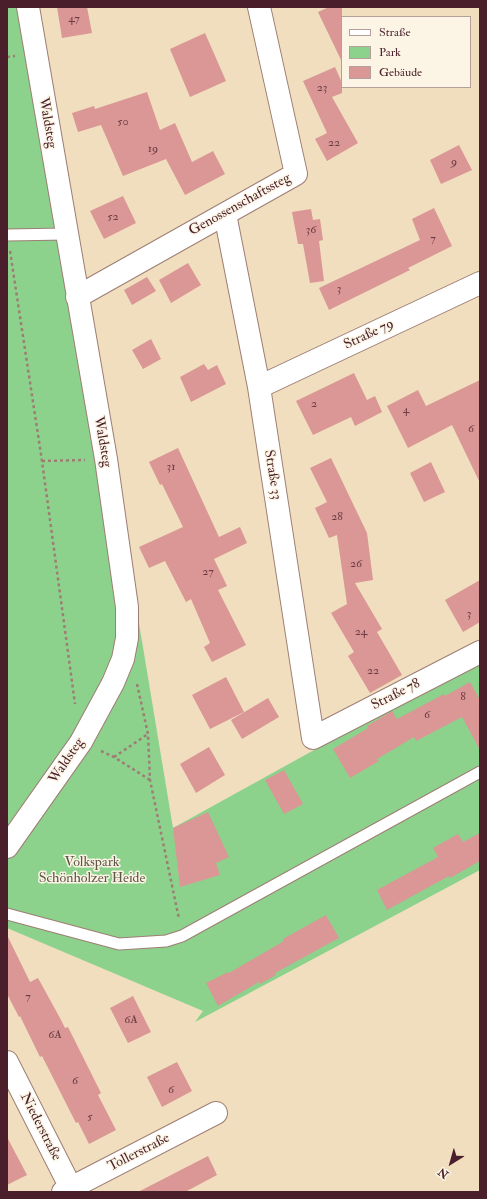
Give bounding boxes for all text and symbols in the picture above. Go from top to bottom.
house number: 47 [68,12,80,26]
legend [341,16,471,88]
text: Straße [379,25,410,40]
text: Park [379,45,401,60]
text: Gebäude [379,65,422,80]
house number: 23 [317,81,327,95]
street label: Waldsteg [34,96,60,150]
house number: 50 [117,115,129,129]
house number: 22 [328,136,340,150]
house number: 19 [148,142,158,156]
house number: 9 [451,155,457,169]
street label: Genossenschaftssteg [186,170,294,240]
house number: 52 [107,210,119,224]
house number: 36 [306,223,316,237]
house number: 7 [430,232,436,246]
house number: 3 [337,282,341,296]
street label: Straße 79 [341,316,397,354]
house number: 2 [311,397,317,411]
house number: 4 [403,403,409,417]
street label: Waldsteg [89,415,115,469]
house number: 6 [468,422,474,436]
street label: Straße 33 [260,449,284,501]
house number: 31 [167,460,175,474]
house number: 28 [331,510,343,524]
house number: 26 [350,557,362,571]
house number: 27 [202,565,214,579]
house number: 3 [467,607,471,621]
house number: 24 [355,625,367,639]
house number: 22 [367,664,379,678]
street label: Straße 78 [369,676,423,714]
house number: 8 [460,690,466,704]
house number: 6 [424,708,430,722]
street label: Waldsteg [46,735,88,787]
park label: Volkspark Schönholzer Heide [39,855,145,888]
house number: 7 [25,990,31,1004]
house number: 6A [124,1013,138,1027]
house number: 6A [48,1028,62,1042]
house number: 6 [72,1074,78,1088]
house number: 6 [168,1083,174,1097]
street label: Niederstraße [16,1090,64,1164]
house number: 5 [87,1110,93,1124]
street label: Tollerstraße [105,1130,173,1176]
north arrow [431,1143,471,1183]
text: N [436,1165,451,1181]

